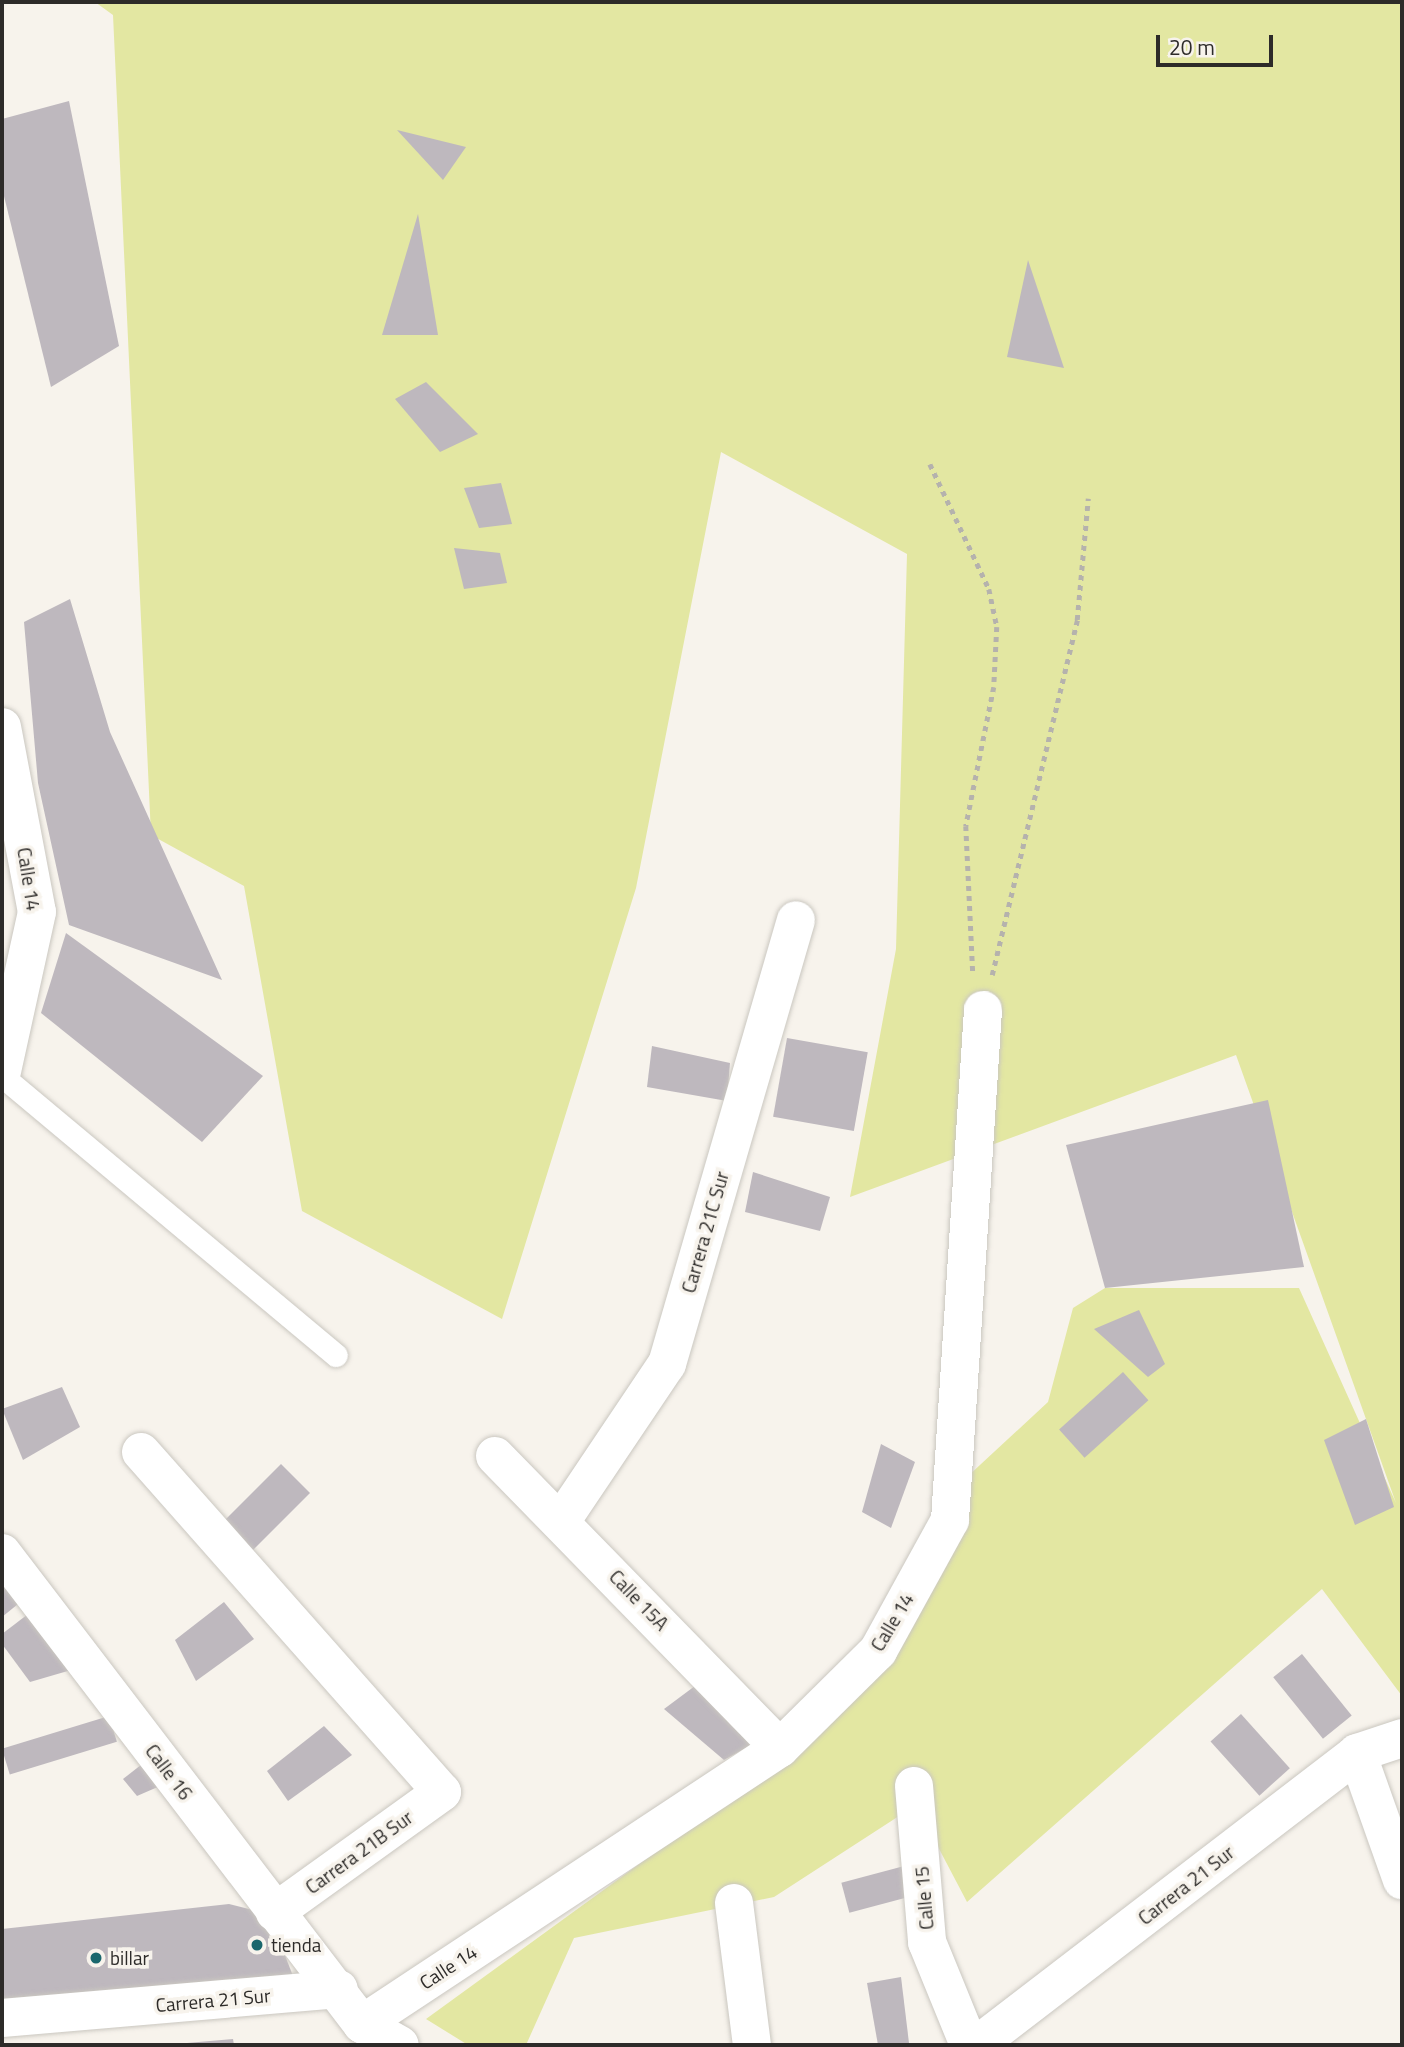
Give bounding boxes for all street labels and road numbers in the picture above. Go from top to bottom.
street label: Calle 14 [13,846,45,912]
street label: Carrera 21C Sur [677,1169,733,1295]
street label: Calle 15A [605,1565,673,1635]
street label: Calle 14 [866,1589,918,1655]
street label: Calle 16 [141,1740,197,1804]
street label: Carrera 21B Sur [301,1806,417,1898]
street label: Carrera 21 Sur [1134,1841,1238,1929]
street label: Calle 15 [910,1865,938,1931]
street label: Calle 14 [415,1940,481,1994]
street label: Carrera 21 Sur [155,1984,271,2016]

